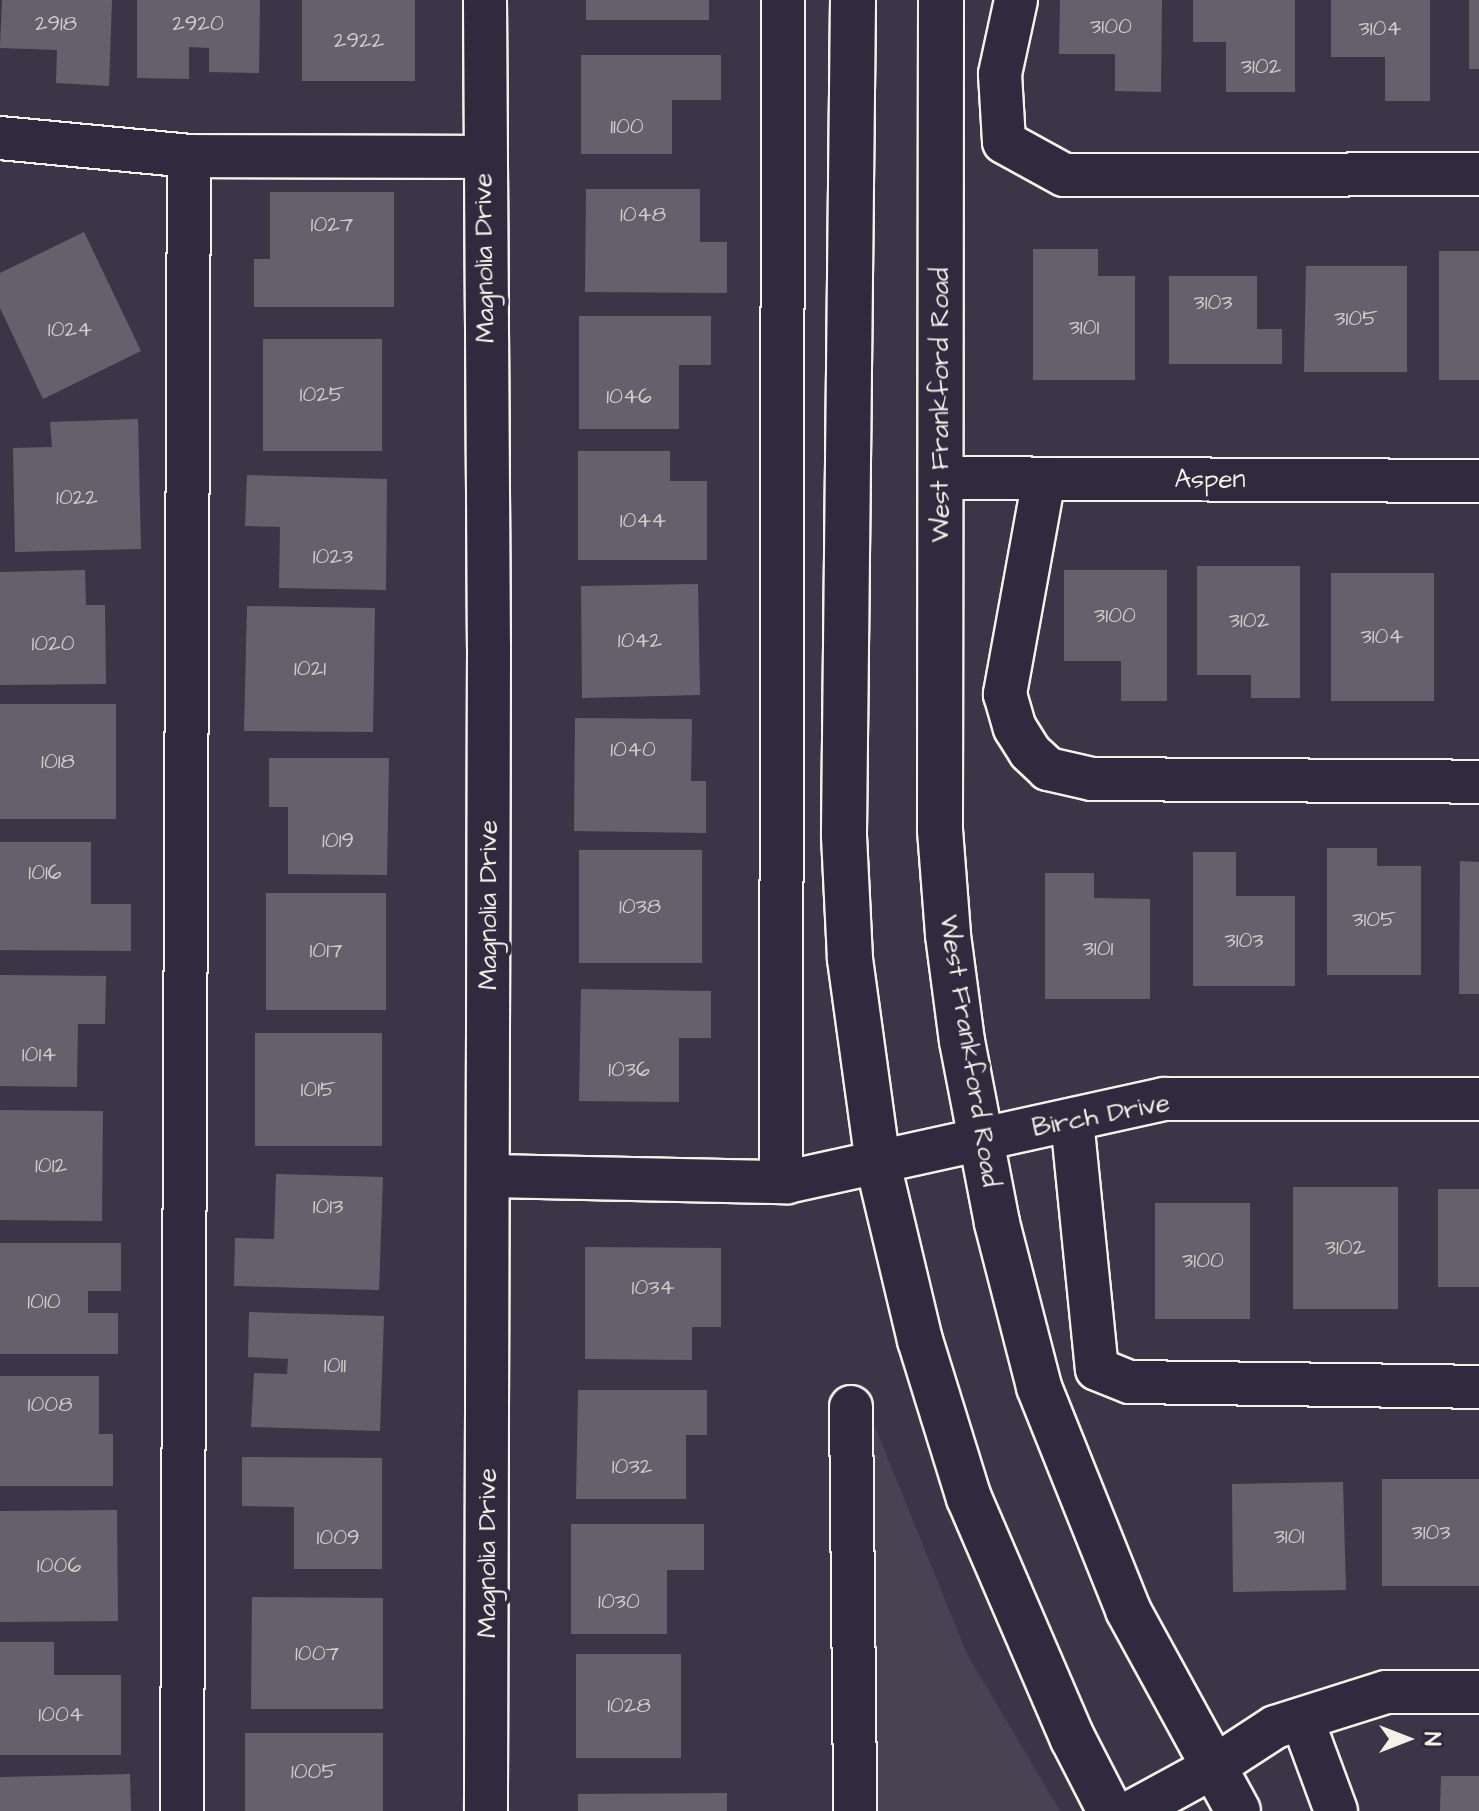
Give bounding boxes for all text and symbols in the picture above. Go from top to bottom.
house number: 2918 [35,11,77,37]
house number: 2920 [172,11,224,37]
house number: 3100 [1090,14,1132,40]
house number: 3104 [1359,16,1401,42]
house number: 2922 [334,28,384,54]
house number: 3102 [1241,54,1281,80]
house number: 1100 [610,114,644,140]
street label: Magnolia Drive [468,173,502,343]
house number: 1048 [620,202,666,228]
house number: 1027 [311,212,353,238]
street label: West Frankford Road [925,268,957,542]
house number: 3103 [1193,290,1233,316]
house number: 3105 [1334,306,1378,332]
house number: 3101 [1069,315,1099,341]
house number: 1024 [48,317,92,343]
house number: 1025 [300,382,344,408]
house number: 1046 [606,384,652,410]
street label: Aspen [1174,464,1246,496]
house number: 1022 [56,485,98,511]
house number: 1044 [620,508,666,534]
house number: 1023 [313,544,353,570]
house number: 3100 [1094,603,1136,629]
house number: 3102 [1229,608,1269,634]
house number: 3104 [1361,624,1403,650]
house number: 1042 [618,628,662,654]
house number: 1020 [31,631,75,657]
house number: 1021 [294,656,326,682]
house number: 1040 [610,737,656,763]
house number: 1018 [41,749,75,775]
street label: Magnolia Drive [473,820,505,990]
house number: 1019 [322,828,354,854]
house number: 1016 [28,860,62,886]
house number: 1038 [619,894,661,920]
house number: 3105 [1352,907,1396,933]
street label: West Frankford Road [932,913,1006,1189]
house number: 3103 [1224,928,1264,954]
house number: 3101 [1083,936,1113,962]
house number: 1017 [309,938,343,964]
house number: 1014 [22,1042,56,1068]
house number: 1036 [608,1057,650,1083]
house number: 1015 [300,1077,336,1103]
street label: Birch Drive [1030,1087,1172,1145]
house number: 1012 [35,1153,67,1179]
house number: 1013 [313,1194,343,1220]
house number: 3102 [1325,1235,1365,1261]
house number: 3100 [1182,1248,1224,1274]
house number: 1034 [632,1275,674,1301]
house number: 1010 [27,1289,61,1315]
house number: 1011 [324,1353,346,1379]
house number: 1008 [28,1392,72,1418]
house number: 1032 [612,1454,652,1480]
street label: Magnolia Drive [472,1468,504,1638]
house number: 3103 [1411,1520,1451,1546]
house number: 3101 [1274,1524,1304,1550]
house number: 1009 [316,1525,360,1551]
house number: 1006 [37,1553,81,1579]
house number: 1030 [598,1589,640,1615]
house number: 1007 [295,1641,339,1667]
house number: 1028 [607,1693,651,1719]
north arrow [1367,1699,1447,1779]
house number: 1004 [38,1702,84,1728]
text: N [1416,1732,1447,1746]
house number: 1005 [291,1759,337,1785]

